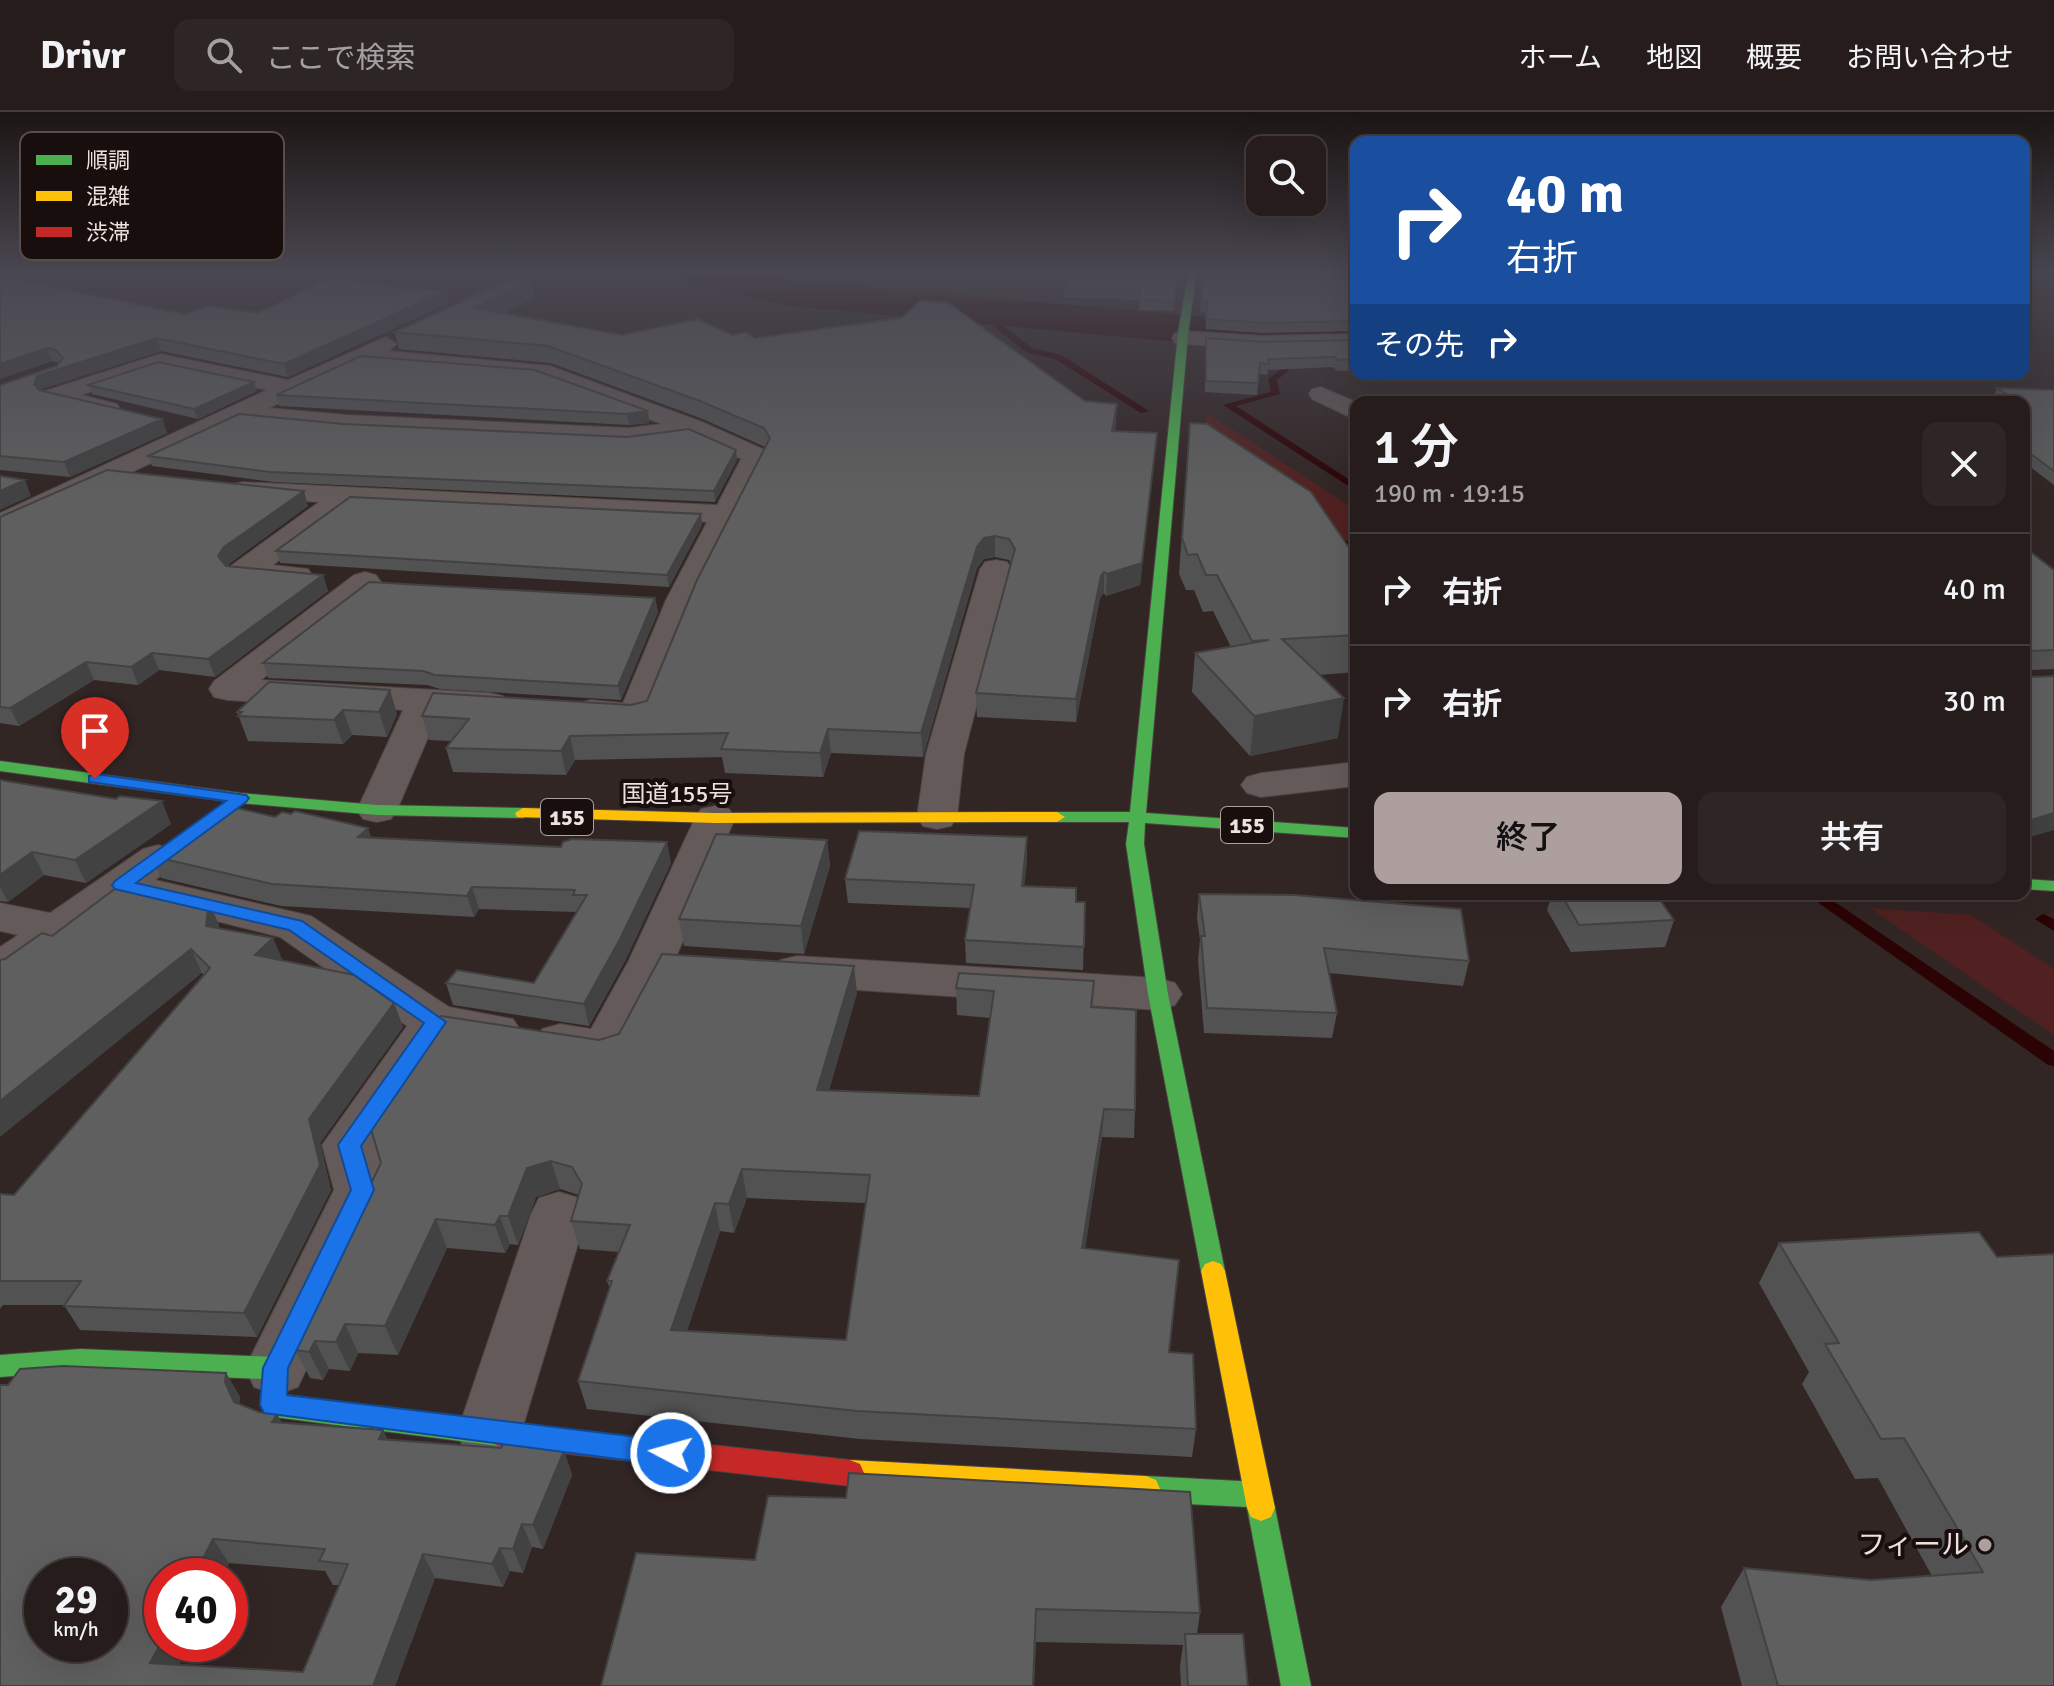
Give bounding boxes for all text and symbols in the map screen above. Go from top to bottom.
search box [174,19,734,91]
text: Drivr [40,32,126,79]
icon: search [202,33,246,77]
text: ここで検索 [266,40,416,77]
text: ホーム [1519,41,1602,75]
text: 地図 [1646,41,1702,75]
text: 概要 [1746,41,1802,75]
text: お問い合わせ [1846,41,2014,75]
legend [20,132,284,260]
map controls [1246,136,1326,216]
button: search [1246,136,1326,216]
text: 順調 [86,147,130,174]
text: 40 m [1506,159,1624,228]
icon: right [1374,168,1478,272]
text: 混雑 [86,183,130,210]
text: 渋滞 [86,219,130,246]
text: 右折 [1506,236,1578,281]
icon: right [1480,320,1524,364]
text: その先 [1374,327,1464,364]
text: 1 分 [1374,418,1458,477]
button: close [1922,422,2006,506]
text: 190 m · 19:15 [1374,478,1525,510]
icon: right [1374,567,1418,611]
text: 40 m [1943,571,2006,608]
text: 右折 [1442,574,1502,611]
icon: right [1374,679,1418,723]
text: 30 m [1943,683,2006,720]
text: 右折 [1442,686,1502,723]
pin [61,697,129,779]
icon: arrive [73,709,117,753]
street label: 国道155号 [622,779,732,809]
button: 終了 [1374,792,1682,884]
button: 共有 [1698,792,2006,884]
road number: 155 [541,799,593,835]
road number: 155 [1221,807,1273,843]
position arrow [629,1411,713,1495]
place label: フィール [1858,1528,1969,1562]
marker: フィール [1976,1536,1994,1554]
speed limit sign: 40 [144,1558,248,1662]
text: 29 [54,1575,98,1625]
text: km/h [53,1617,99,1642]

